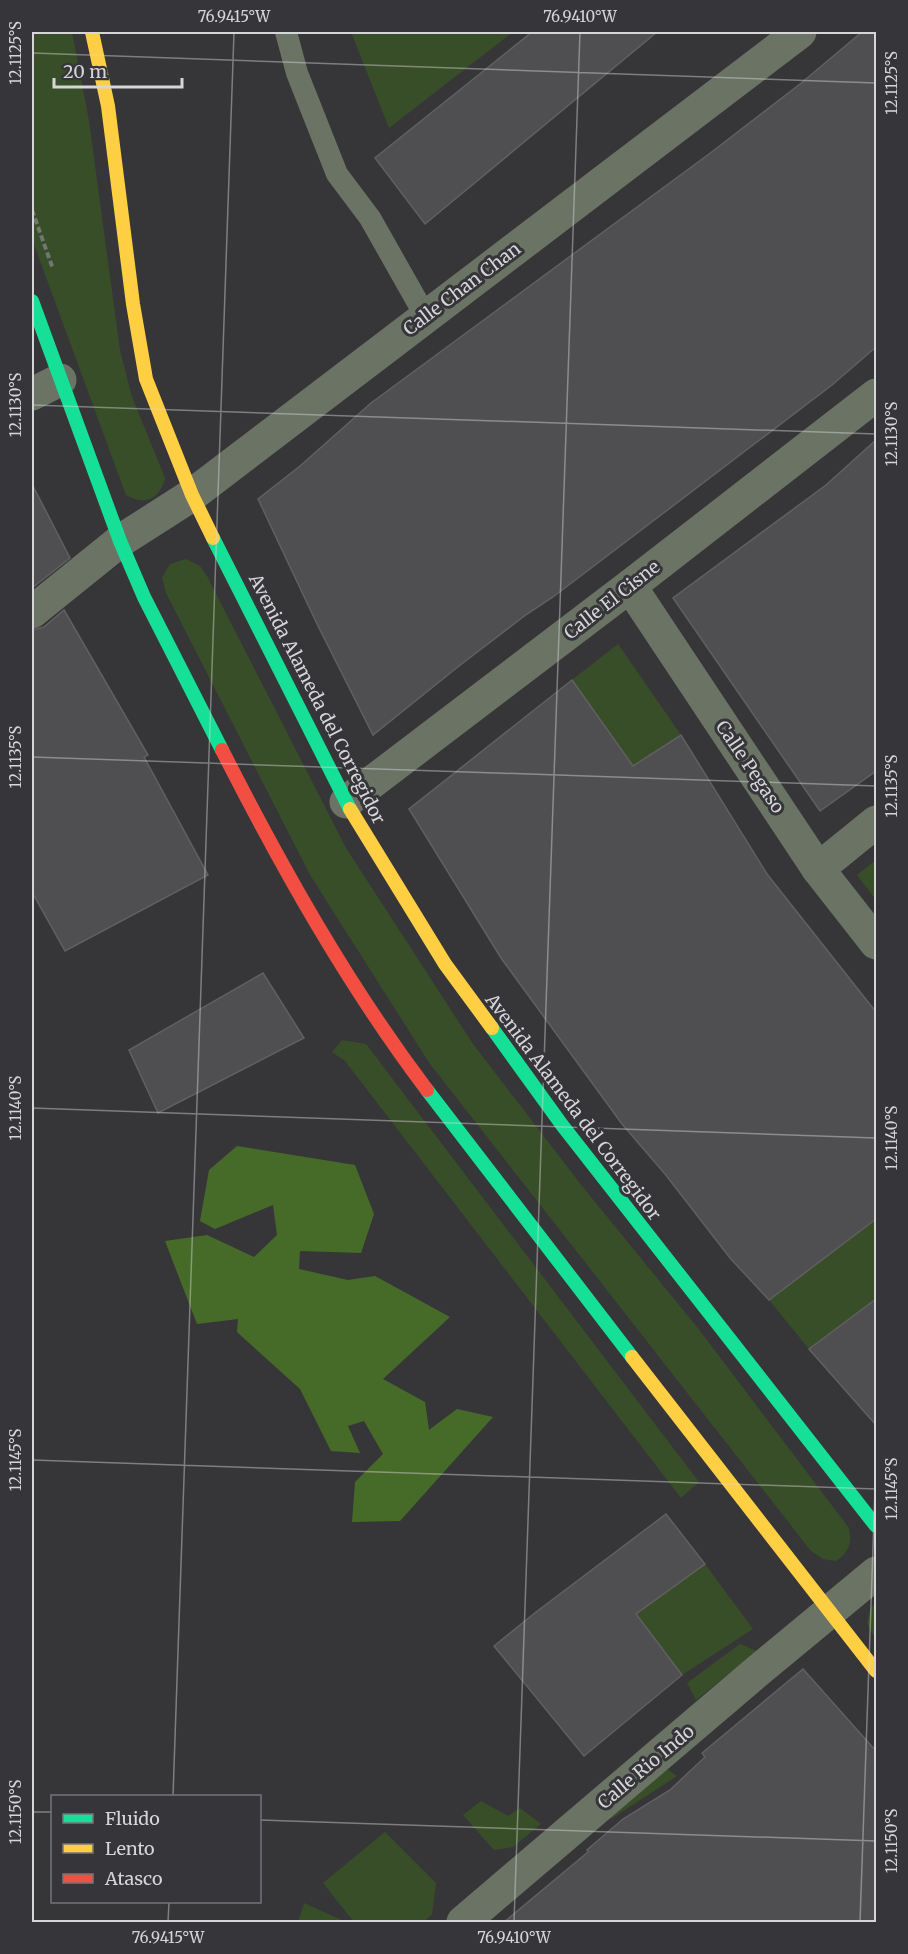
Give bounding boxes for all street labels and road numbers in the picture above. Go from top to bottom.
street label: Calle Chan Chan [398,237,525,340]
street label: Calle El Cisne [559,555,664,644]
street label: Avenida Alameda del Corregidor [244,569,391,828]
street label: Calle Pegaso [711,716,790,818]
street label: Avenida Alameda del Corregidor [480,988,666,1225]
street label: Calle Rio Indo [593,1719,699,1814]

